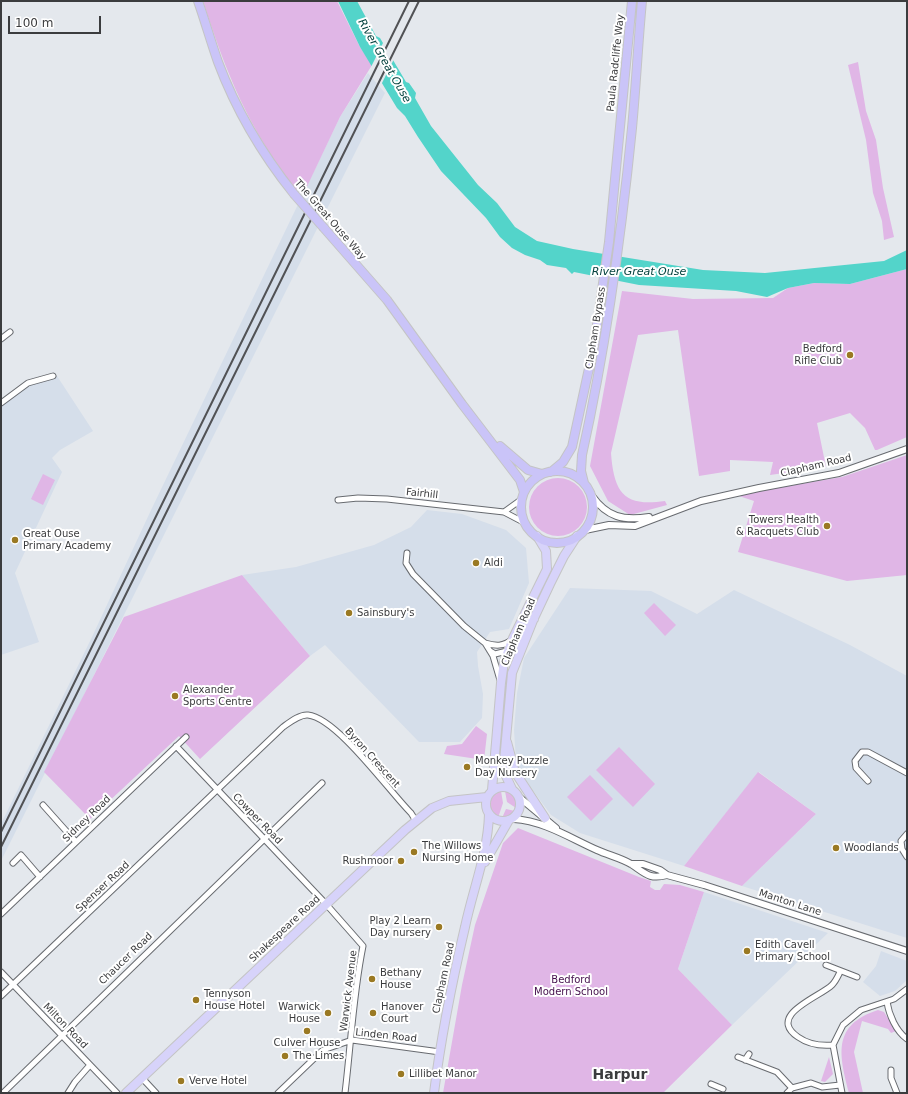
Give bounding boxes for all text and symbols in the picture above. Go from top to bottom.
scale bar [10,8,103,34]
street label: Paula Radcliffe Way [605,14,627,112]
text: 100 m [15,16,53,30]
water label: River Great Ouse [355,17,413,105]
street label: The Great Ouse Way [292,177,368,263]
water label: River Great Ouse [592,265,686,279]
street label: Clapham Bypass [584,286,608,370]
place label: Bedford Rifle Club [794,343,842,366]
marker: Bedford Rifle Club [845,350,855,360]
street label: Clapham Road [779,452,853,480]
street label: Fairhill [405,486,439,502]
place label: Towers Health & Racquets Club [736,514,819,538]
marker: Towers Health & Racquets Club [822,521,832,531]
place label: Great Ouse Primary Academy [23,528,111,552]
marker: Great Ouse Primary Academy [10,535,20,545]
place label: Aldi [484,557,503,569]
marker: Aldi [471,558,481,568]
street label: Clapham Road [499,596,539,668]
place label: Sainsbury's [357,607,414,619]
marker: Sainsbury's [344,608,354,618]
place label: Alexander Sports Centre [183,684,252,708]
marker: Alexander Sports Centre [170,691,180,701]
street label: Byron Crescent [342,726,402,790]
place label: Monkey Puzzle Day Nursery [475,755,548,778]
marker: Monkey Puzzle Day Nursery [462,762,472,772]
street label: Cowper Road [230,791,284,847]
street label: Sidney Road [60,793,114,845]
place label: The Willows Nursing Home [422,840,493,864]
place label: Woodlands [844,842,899,854]
marker: Woodlands [831,843,841,853]
marker: The Willows Nursing Home [409,847,419,857]
place label: Rushmoor [343,855,393,867]
marker: Rushmoor [396,856,406,866]
street label: Spenser Road [74,859,132,915]
street label: Manton Lane [757,887,823,919]
street label: Shakespeare Road [247,893,323,965]
place label: Play 2 Learn Day nursery [369,915,431,938]
marker: Play 2 Learn Day nursery [434,922,444,932]
street label: Chaucer Road [97,930,155,988]
place label: Edith Cavell Primary School [755,939,830,962]
street label: Clapham Road [431,941,457,1015]
marker: Edith Cavell Primary School [742,946,752,956]
street label: Warwick Avenue [338,950,360,1032]
place label: Bethany House [380,967,422,990]
marker: Bethany House [367,974,377,984]
park label: Bedford Modern School [534,974,608,998]
place label: Tennyson House Hotel [204,988,265,1012]
marker: Tennyson House Hotel [191,995,201,1005]
street label: Milton Road [40,1001,90,1051]
place label: Warwick House [278,1001,320,1024]
place label: Hanover Court [381,1001,423,1024]
marker: Warwick House [323,1008,333,1018]
marker: Hanover Court [368,1008,378,1018]
marker: Culver House [302,1026,312,1036]
street label: Linden Road [355,1027,417,1045]
place label: Culver House [274,1037,340,1049]
place label: The Limes [293,1050,344,1062]
marker: The Limes [280,1051,290,1061]
district label: Harpur [593,1067,647,1083]
place label: Lillibet Manor [409,1068,477,1080]
marker: Lillibet Manor [396,1069,406,1079]
place label: Verve Hotel [189,1075,247,1087]
marker: Verve Hotel [176,1076,186,1086]

